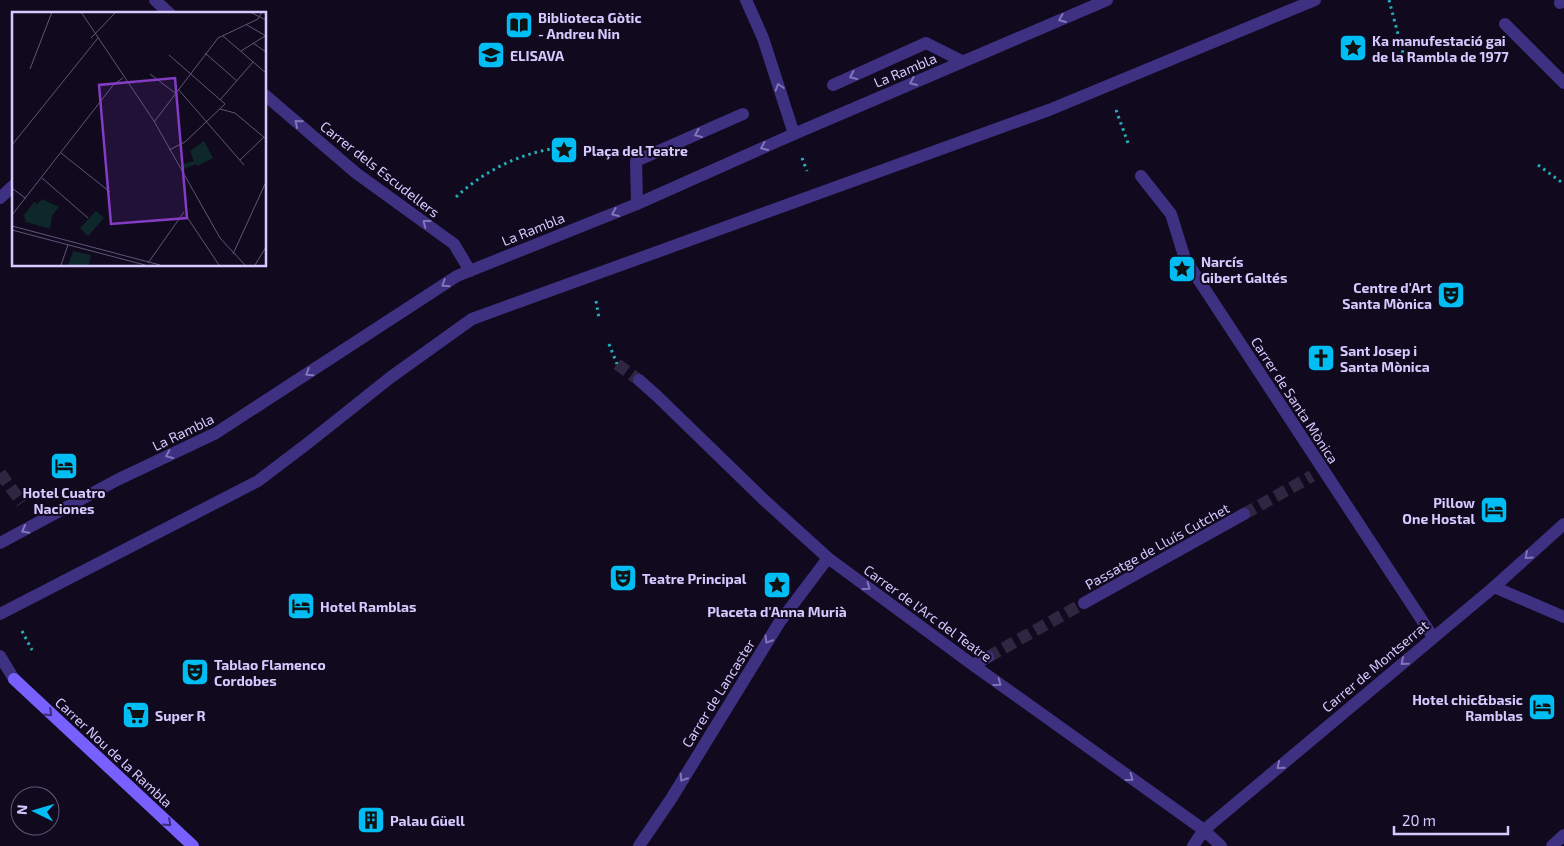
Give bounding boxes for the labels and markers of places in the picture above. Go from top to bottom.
place label: Biblioteca Gòtic - Andreu Nin [538,9,642,42]
library icon: Biblioteca Gòtic - Andreu Nin [504,10,534,40]
place label: Ka manufestació gai de la Rambla de 1977 [1372,32,1509,65]
place icon: Ka manufestació gai de la Rambla de 1977 [1338,33,1368,63]
school or university icon: ELISAVA [476,40,506,70]
place label: ELISAVA [510,47,565,64]
place icon: Plaça del Teatre [549,135,579,165]
place label: Plaça del Teatre [583,142,688,160]
place label: Narcís Gibert Galtés [1201,253,1287,286]
place icon: Narcís Gibert Galtés [1167,254,1197,284]
place label: Centre d'Art Santa Mònica [1342,279,1432,312]
theatre icon: Centre d'Art Santa Mònica [1436,280,1466,310]
place label: Sant Josep i Santa Mònica [1340,342,1430,375]
church icon: Sant Josep i Santa Mònica [1306,343,1336,373]
hotel icon: Hotel Cuatro Naciones [49,451,79,481]
place label: Hotel Cuatro Naciones [22,484,106,517]
place label: Pillow One Hostal [1402,494,1475,527]
hotel icon: Pillow One Hostal [1479,495,1509,525]
theatre icon: Teatre Principal [608,563,638,593]
place label: Teatre Principal [642,570,747,587]
place icon: Placeta d'Anna Murià [762,570,792,600]
hotel icon: Hotel Ramblas [286,591,316,621]
place label: Hotel Ramblas [320,598,417,615]
place label: Placeta d'Anna Murià [707,603,847,620]
place label: Tablao Flamenco Cordobes [214,656,326,689]
theatre icon: Tablao Flamenco Cordobes [180,657,210,687]
place label: Hotel chic&basic Ramblas [1412,691,1523,724]
hotel icon: Hotel chic&basic Ramblas [1527,692,1557,722]
supermarket icon: Super R [121,700,151,730]
place label: Super R [155,707,206,724]
building icon: Palau Güell [356,805,386,835]
place label: Palau Güell [390,812,465,829]

